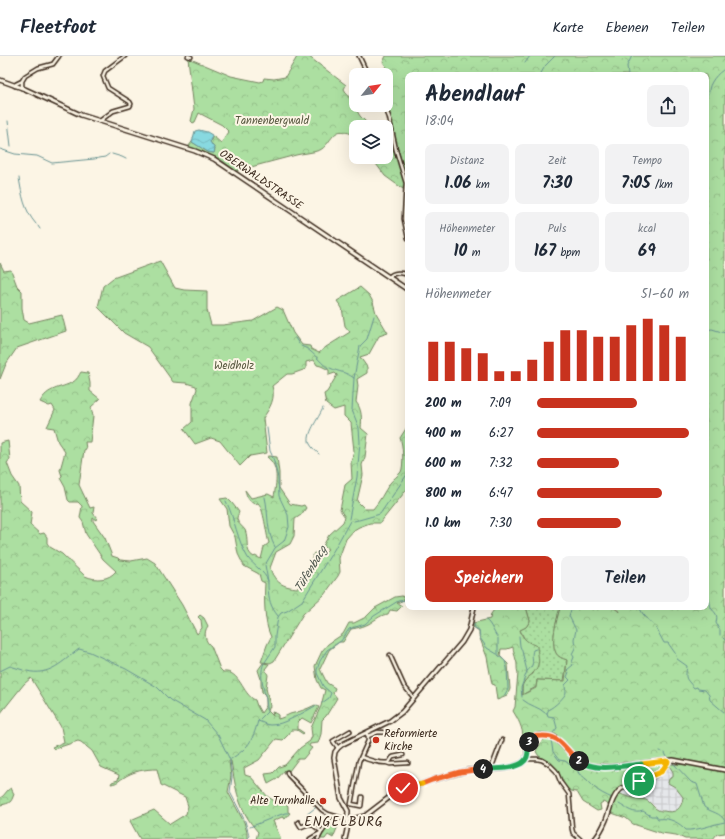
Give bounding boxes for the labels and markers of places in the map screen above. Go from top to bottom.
place label: Reformierte Kirche [384,725,437,756]
pin: 3 [519,732,539,752]
marker: Reformierte Kirche [371,735,381,745]
pin: 2 [569,751,589,771]
pin: 4 [473,759,493,779]
pin [622,764,656,798]
pin [386,771,420,805]
place label: Alte Turnhalle [250,792,315,810]
marker: Alte Turnhalle [318,796,328,806]

